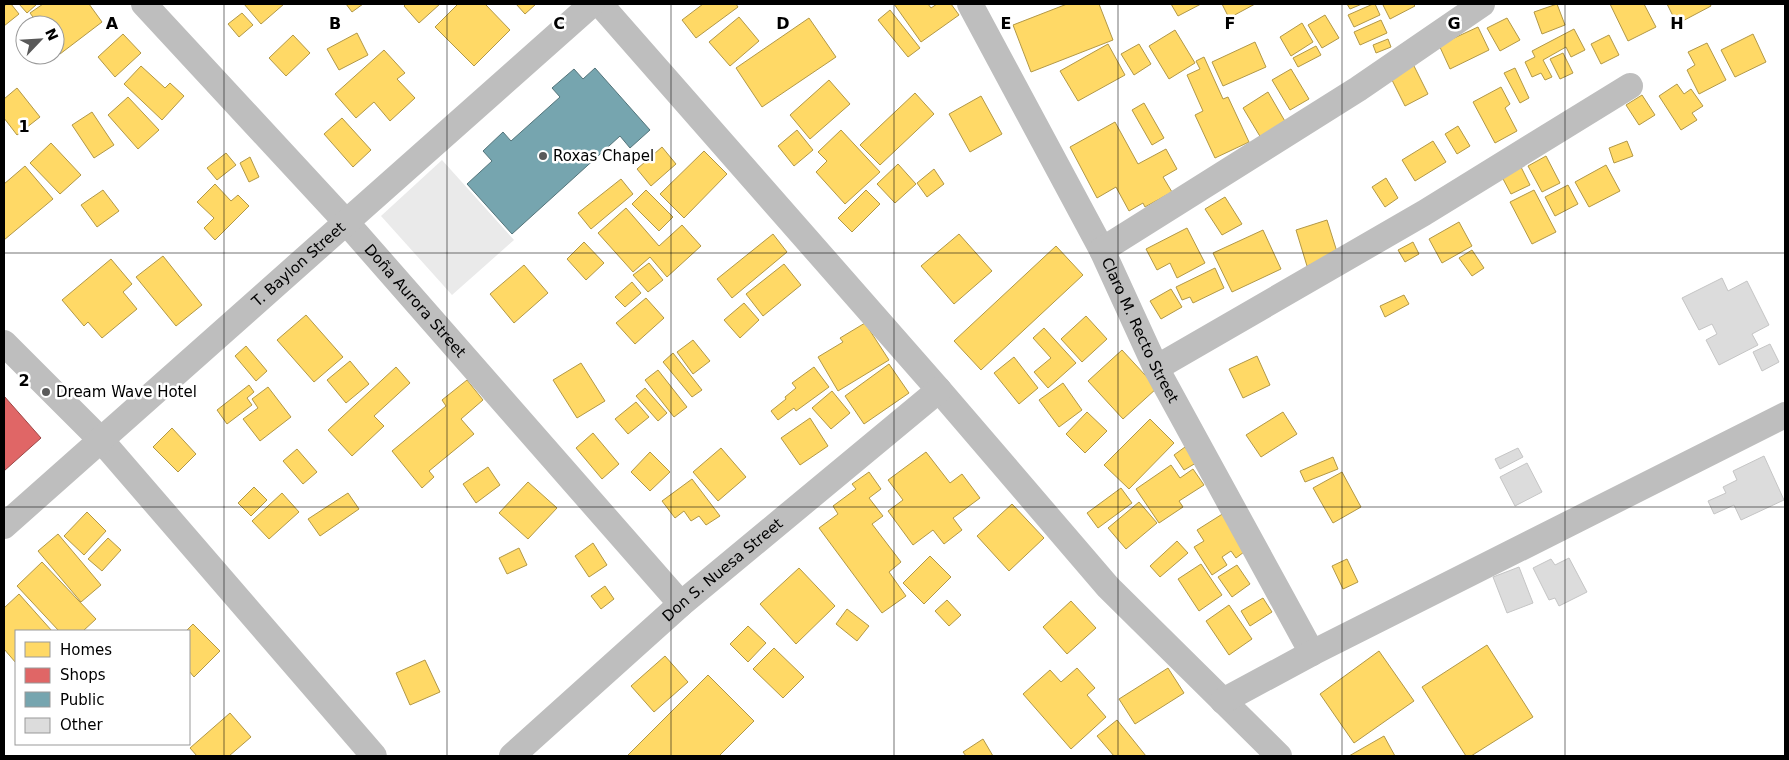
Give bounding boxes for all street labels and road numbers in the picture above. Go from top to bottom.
street label: T. Baylon Street [248,218,349,311]
street label: Doña Aurora Street [361,240,470,361]
street label: Claro M. Recto Street [1098,255,1182,406]
street label: Don S. Nuesa Street [659,514,786,625]

